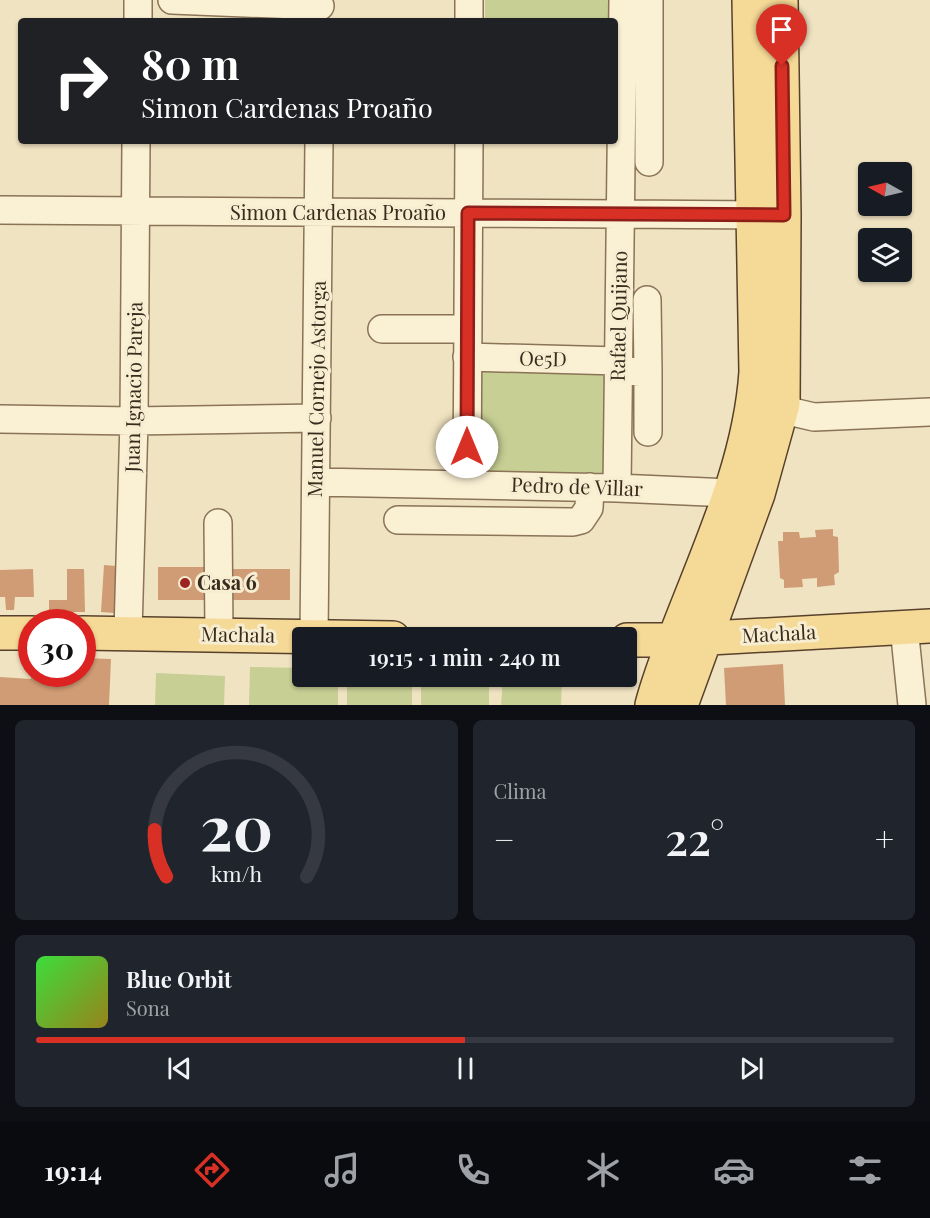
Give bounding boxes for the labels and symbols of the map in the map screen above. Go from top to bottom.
pin [756,4,807,66]
north arrow [858,162,912,216]
street label: Simon Cardenas Proaño [230,198,446,225]
street label: Rafael Quijano [603,250,632,382]
street label: Manuel Cornejo Astorga [300,280,331,498]
street label: Juan Ignacio Pareja [117,301,147,474]
street label: Oe5D [519,344,567,371]
position arrow [435,415,499,479]
street label: Pedro de Villar [511,470,644,501]
place label: Casa 6 [197,568,257,595]
marker: Casa 6 [178,576,192,590]
speed limit sign: 30 [18,609,96,687]
street label: Machala [741,617,817,648]
street label: Machala [201,619,275,648]

